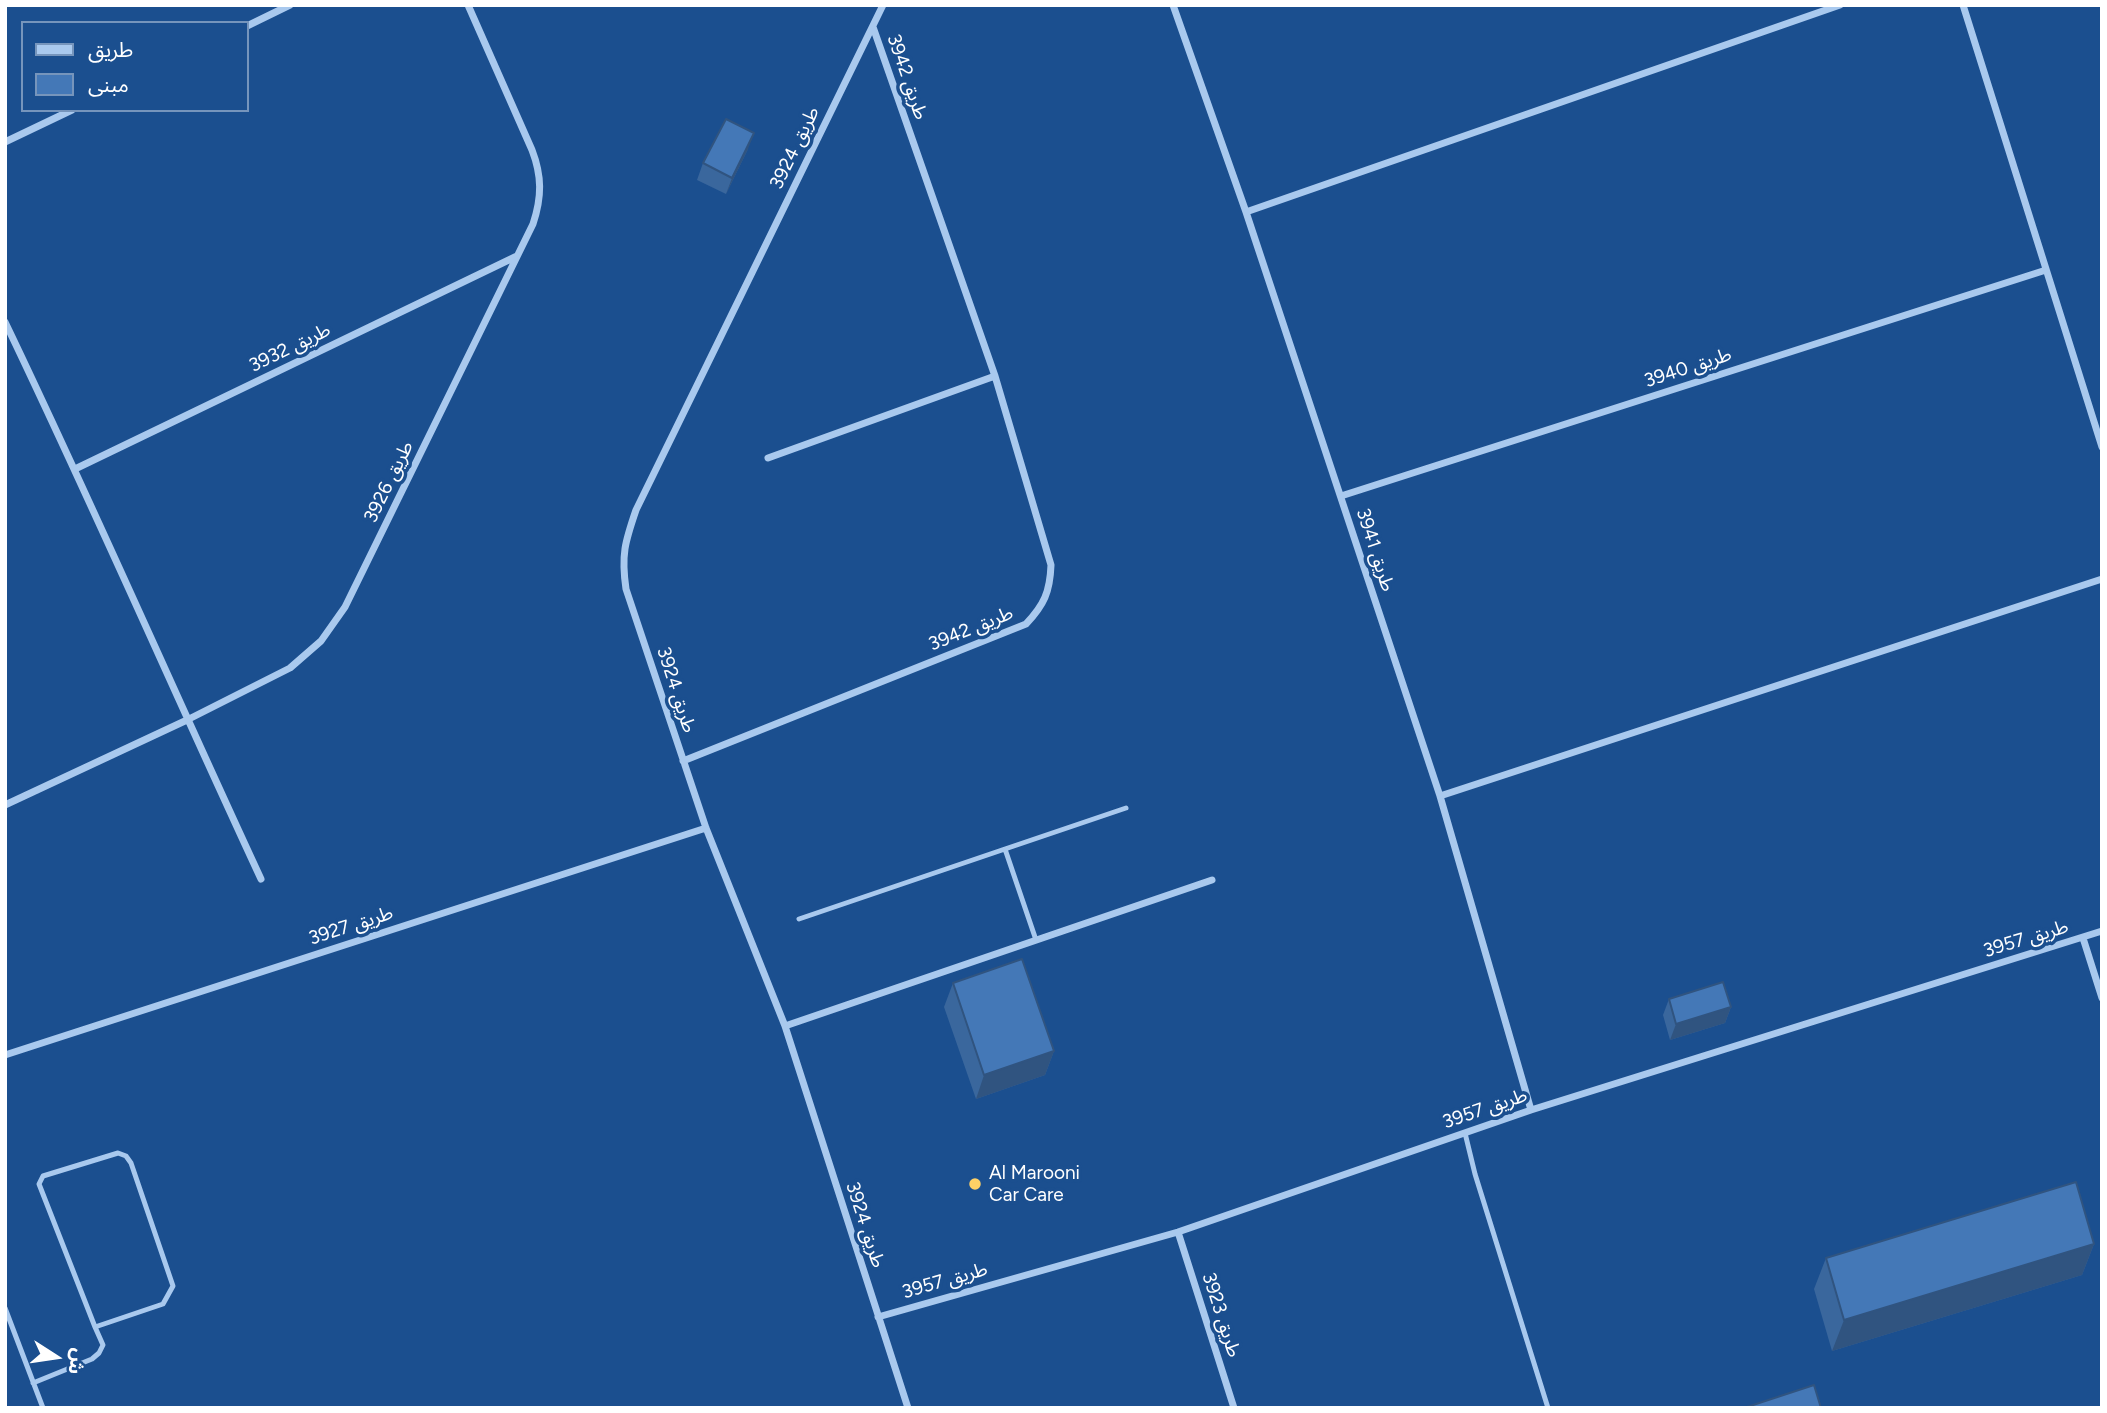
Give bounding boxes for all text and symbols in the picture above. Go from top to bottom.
legend [21,21,248,112]
street label: طريق 3942 [882,31,932,123]
text: طريق [88,37,133,62]
text: مبنى [88,72,129,97]
street label: طريق 3924 [765,103,825,193]
street label: طريق 3932 [246,319,334,377]
street label: طريق 3940 [1641,343,1735,393]
street label: طريق 3926 [359,437,419,527]
street label: طريق 3941 [1351,505,1399,595]
street label: طريق 3942 [925,602,1017,656]
street label: طريق 3924 [651,644,701,736]
street label: طريق 3927 [306,902,396,950]
street label: طريق 3957 [1981,915,2071,963]
street label: طريق 3957 [1440,1084,1530,1134]
place label: Al Marooni Car Care [989,1162,1080,1206]
marker: Al Marooni Car Care [967,1176,983,1192]
street label: طريق 3924 [840,1179,890,1271]
street label: طريق 3957 [900,1258,990,1304]
street label: طريق 3923 [1197,1270,1245,1360]
north arrow [21,1322,91,1392]
text: ش [63,1346,91,1377]

